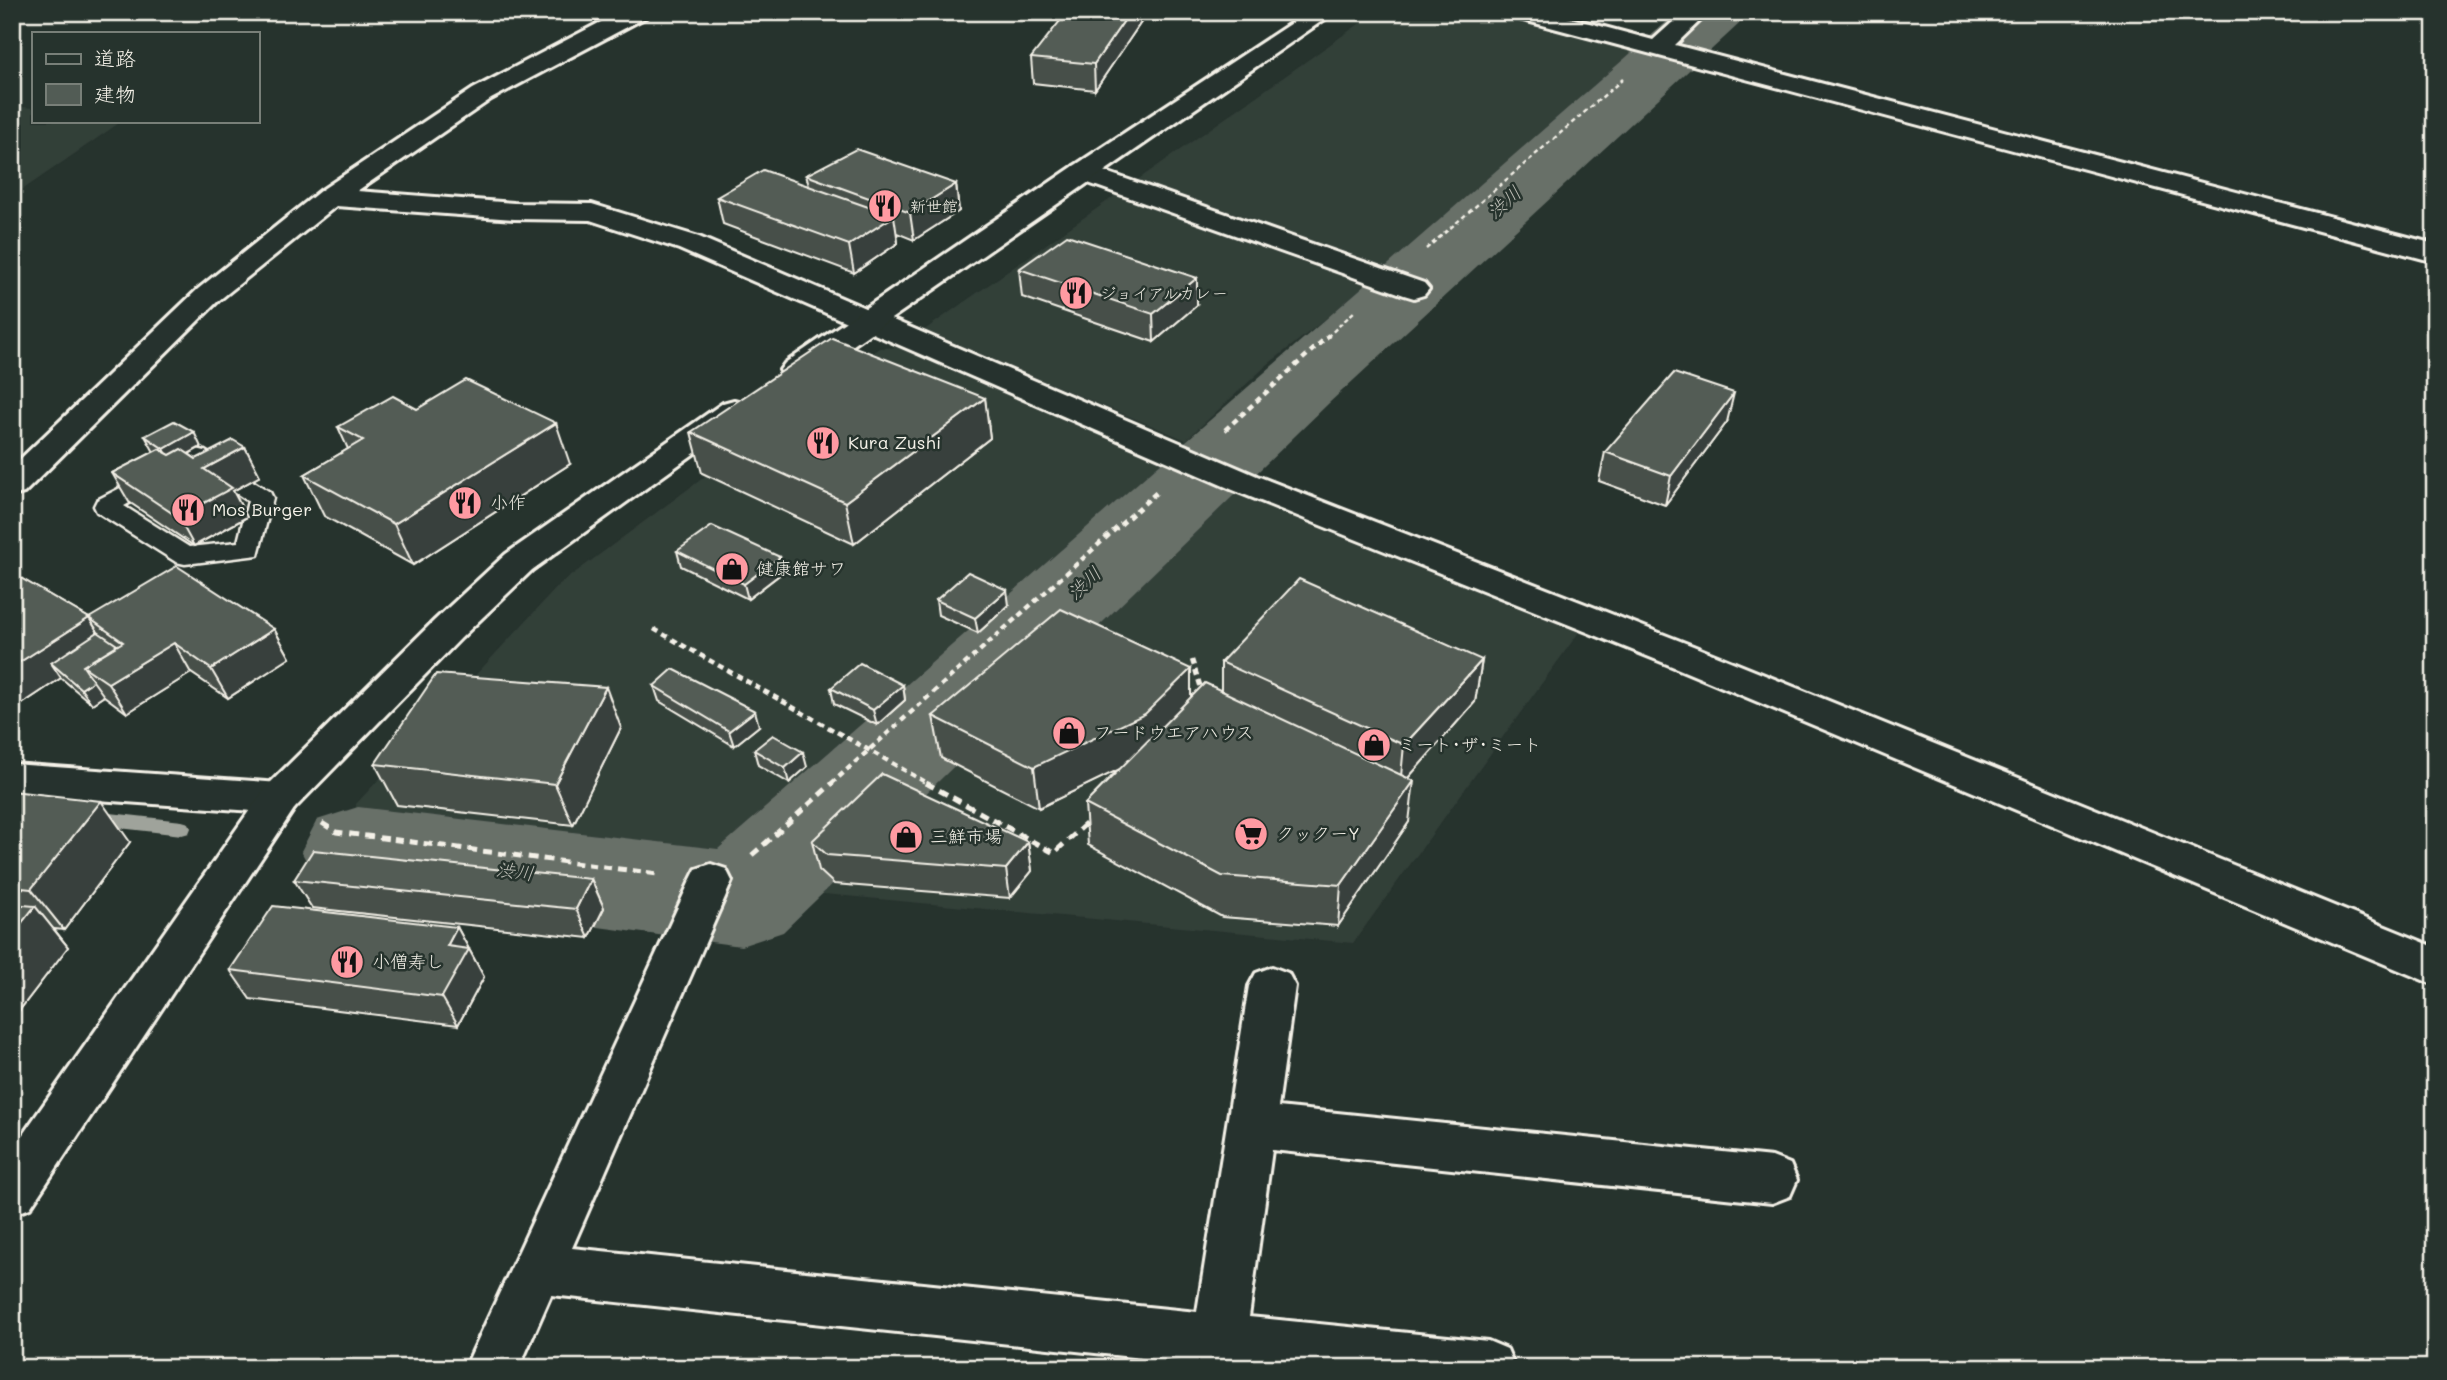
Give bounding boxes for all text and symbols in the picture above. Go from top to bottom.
legend [32,32,259,122]
text: 道路 [94,44,136,71]
text: 建物 [94,80,136,107]
water label: 渋川 [1481,180,1526,224]
restaurant icon: 新世館 [866,187,904,225]
place label: 新世館 [910,195,958,216]
restaurant icon: ジョイアルカレー [1057,274,1095,312]
place label: ジョイアルカレー [1100,282,1228,303]
restaurant icon: Kura Zushi [804,424,842,462]
place label: Kura Zushi [848,430,941,454]
restaurant icon: 小作 [446,484,484,522]
place label: 小作 [490,490,526,514]
restaurant icon: Mos Burger [169,491,207,529]
place label: Mos Burger [212,497,312,521]
shop icon: 健康館サワ [713,550,751,588]
place label: 健康館サワ [756,556,846,580]
water label: 渋川 [1061,561,1106,605]
shop icon: フードウエアハウス [1050,714,1088,752]
place label: フードウエアハウス [1094,720,1254,744]
shop icon: ミート･ザ･ミート [1355,726,1393,764]
place label: ミート･ザ･ミート [1398,732,1541,756]
supermarket icon: クックーY [1232,815,1270,853]
shop icon: 三鮮市場 [887,818,925,856]
place label: クックーY [1276,821,1360,845]
place label: 三鮮市場 [930,824,1002,848]
water label: 渋川 [495,856,535,885]
restaurant icon: 小僧寿し [328,943,366,981]
place label: 小僧寿し [372,949,444,973]

